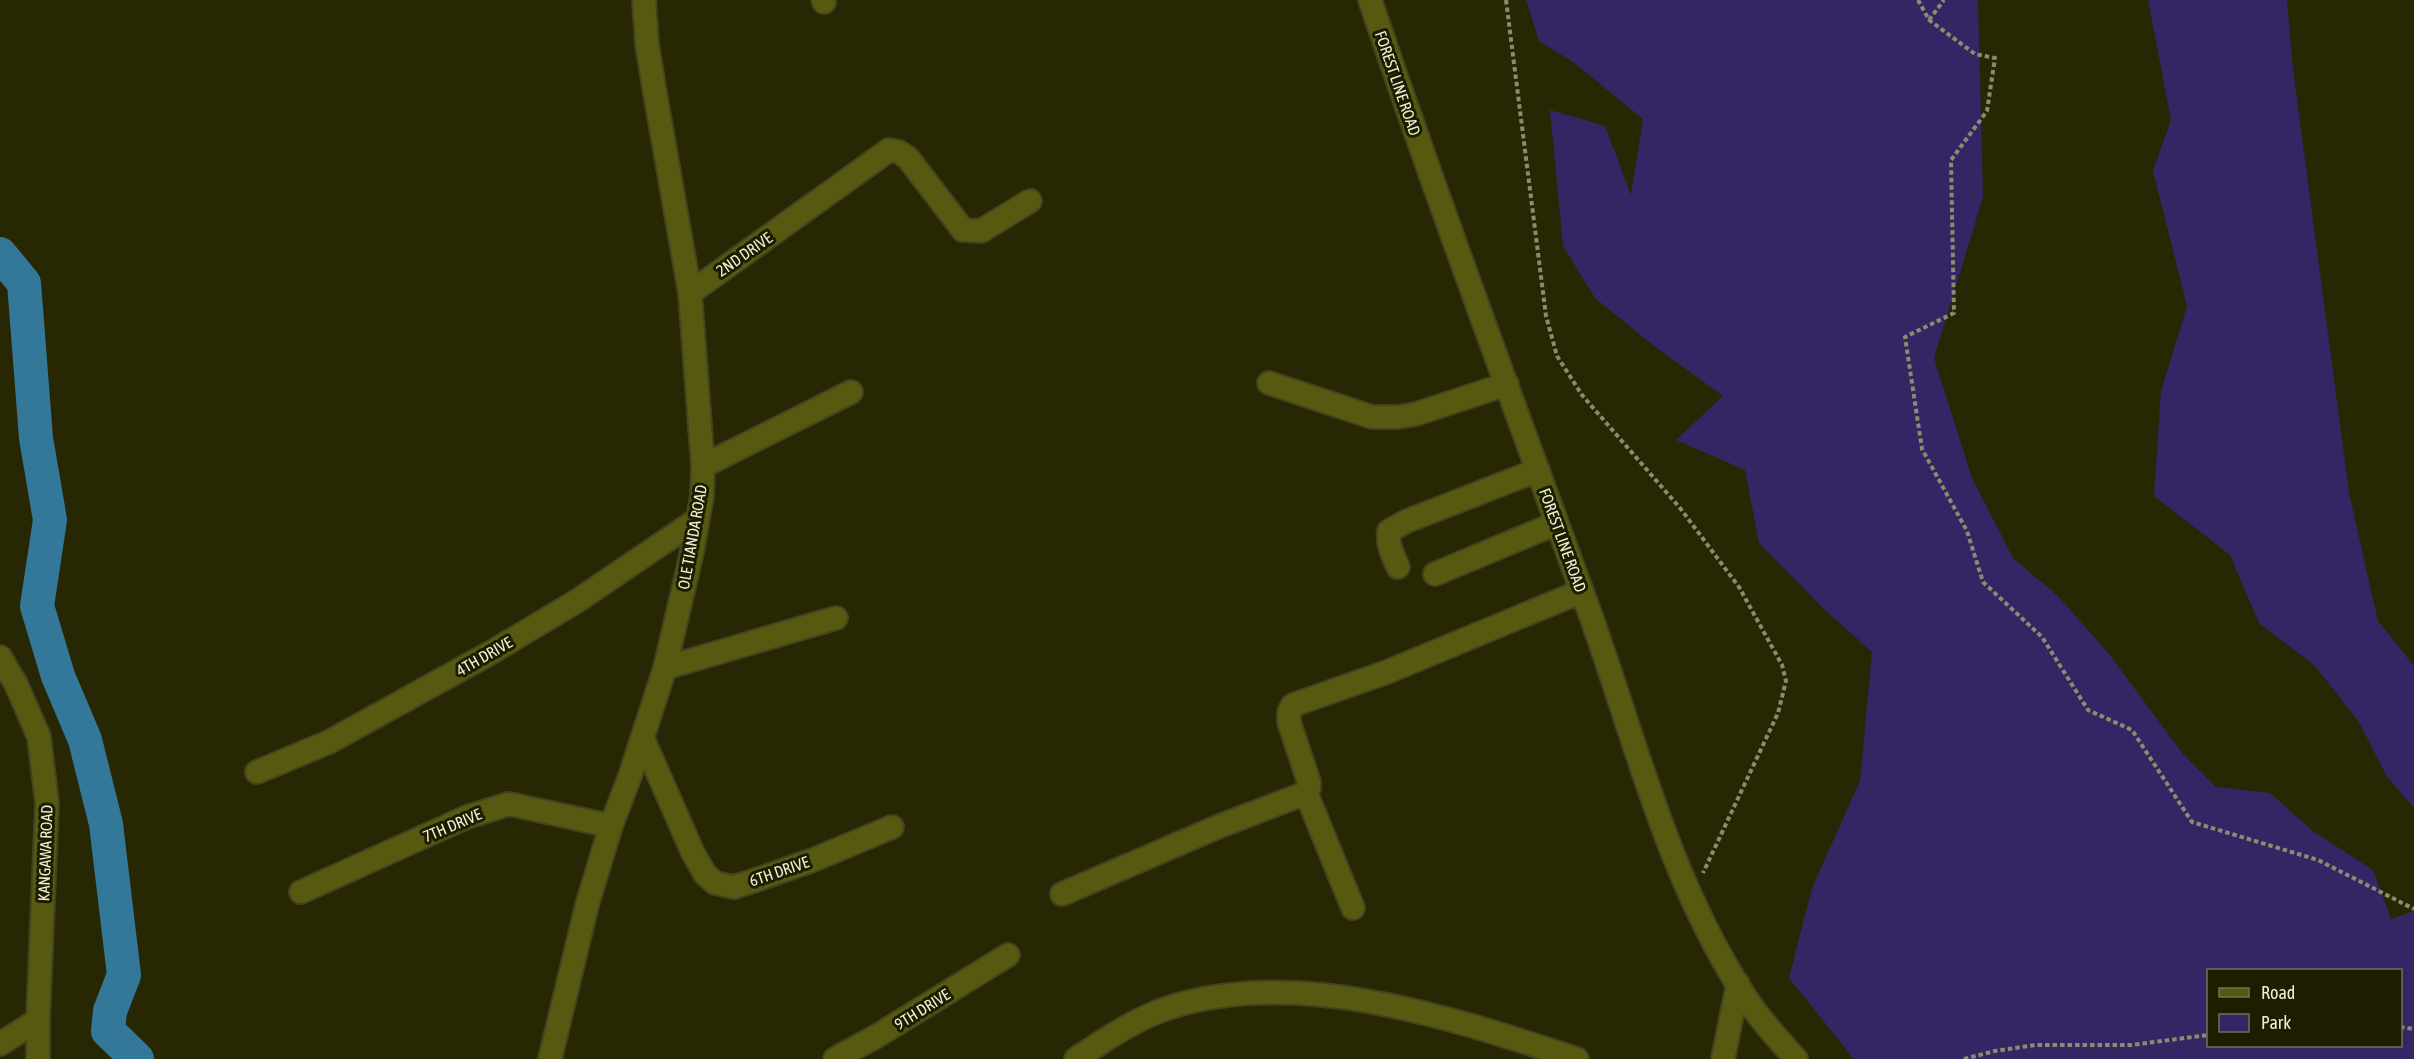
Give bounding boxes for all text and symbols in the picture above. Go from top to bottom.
street label: FOREST LINE ROAD [1372,28,1424,138]
street label: 2ND DRIVE [713,228,775,280]
street label: OLE TIANDA ROAD [674,483,710,591]
street label: FOREST LINE ROAD [1536,486,1590,594]
street label: 4TH DRIVE [453,633,515,679]
street label: KANGAWA ROAD [34,804,56,901]
street label: 7TH DRIVE [420,805,484,845]
street label: 6TH DRIVE [747,852,811,890]
legend [2207,969,2402,1047]
text: Road [2261,982,2295,1003]
street label: 9TH DRIVE [891,985,953,1033]
text: Park [2261,1012,2291,1033]

